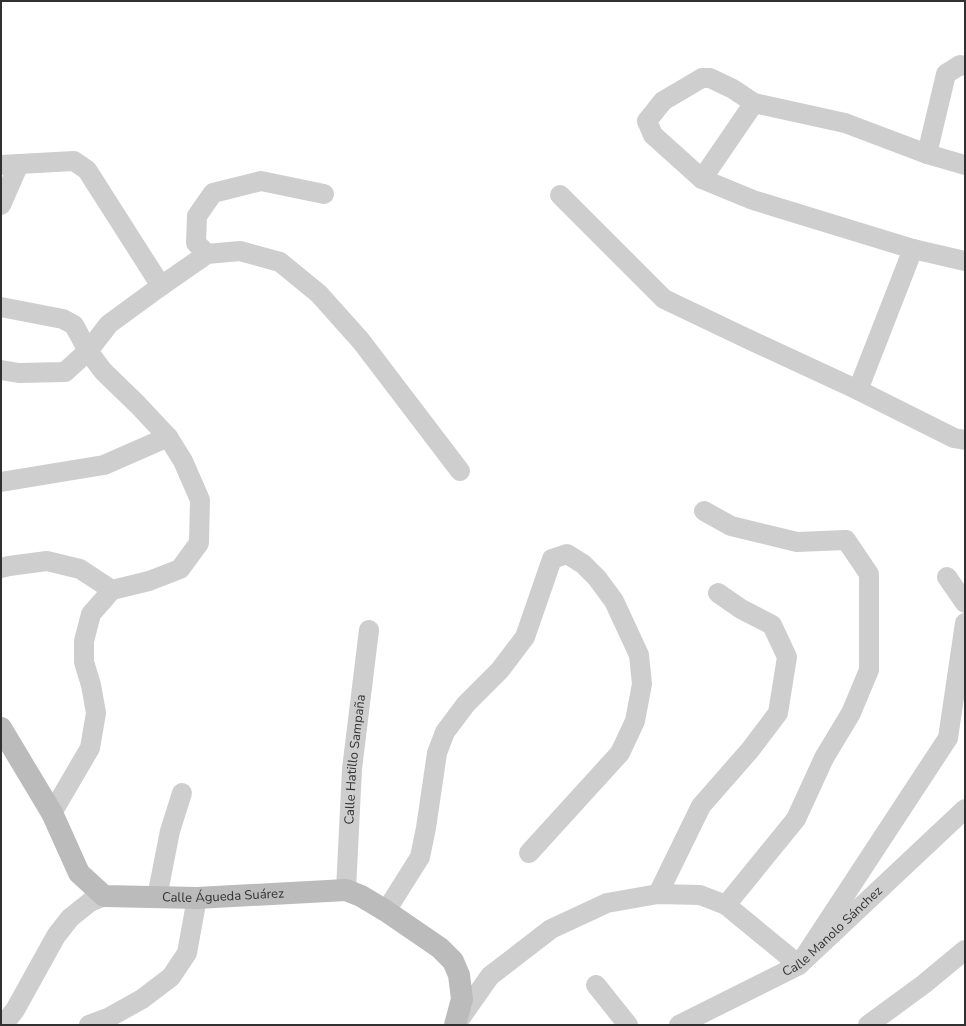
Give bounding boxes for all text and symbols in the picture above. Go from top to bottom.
street label: Calle Hatillo Sampaña [340,693,370,825]
street label: Calle Manolo Sánchez [779,882,886,981]
street label: Calle Águeda Suárez [162,884,285,907]

